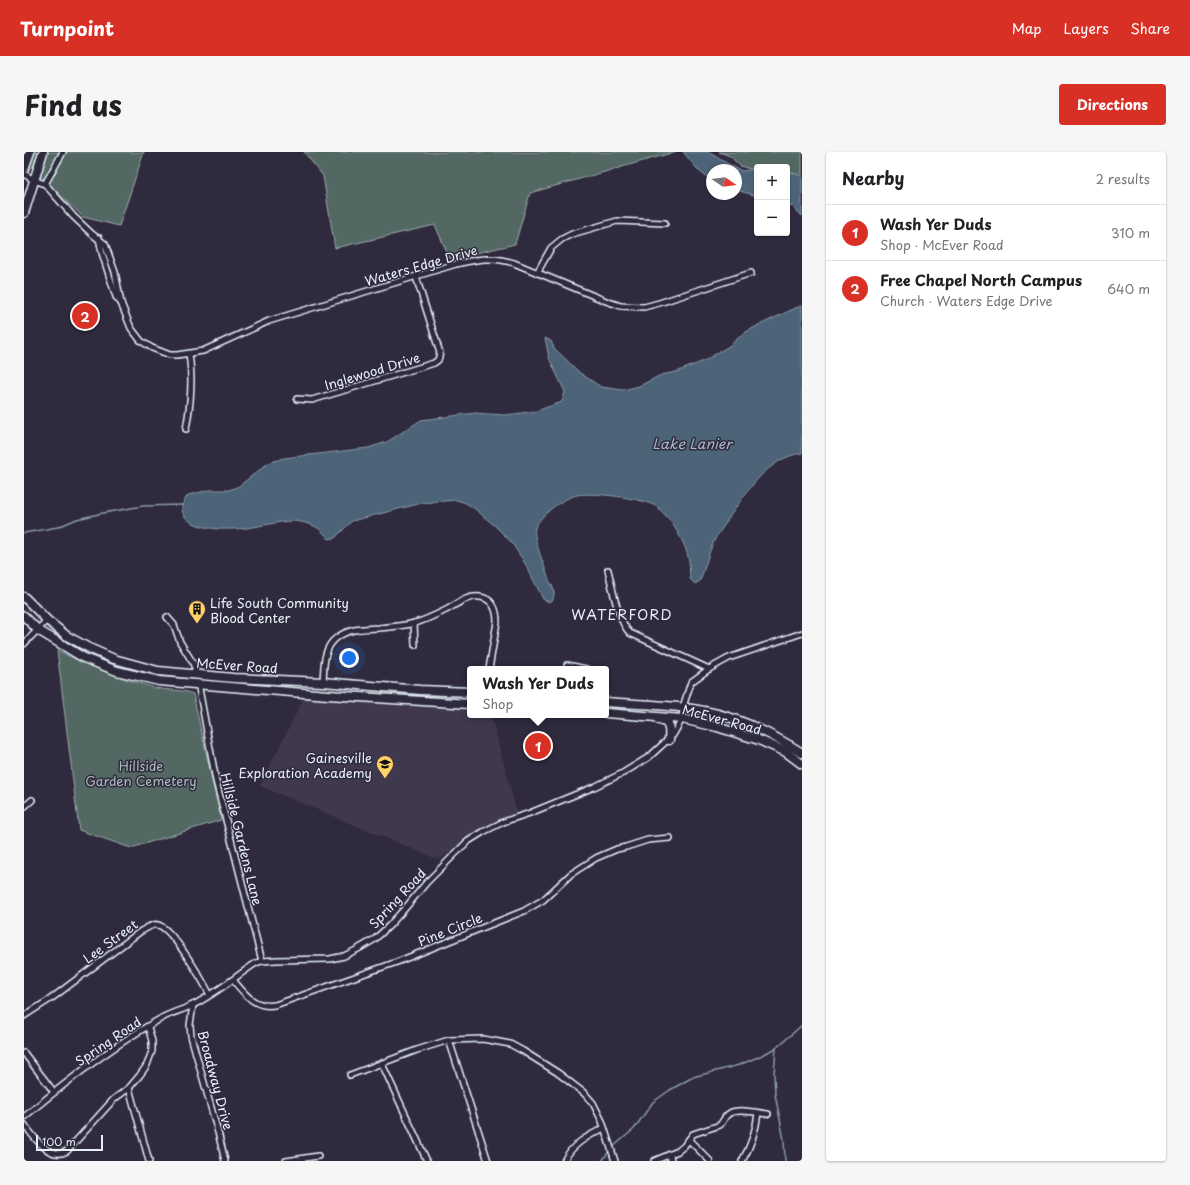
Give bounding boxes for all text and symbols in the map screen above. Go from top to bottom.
text: Turnpoint [20,14,114,42]
text: Map [1012,18,1042,39]
text: Layers [1064,18,1109,39]
text: Share [1131,18,1170,39]
text: Find us [24,83,122,126]
button: Directions [1059,84,1166,125]
north arrow [706,164,742,200]
map controls [754,164,790,236]
button: + [754,164,790,200]
text: Nearby [842,165,904,191]
text: 2 results [1096,169,1150,188]
button: − [754,200,790,236]
text: Wash Yer Duds [880,212,992,235]
text: 1 [852,223,858,242]
text: 310 m [1111,223,1150,242]
text: Shop · McEver Road [880,235,1004,254]
street label: Waters Edge Drive [362,240,480,290]
text: Free Chapel North Campus [880,268,1082,291]
text: 2 [850,279,860,298]
text: 640 m [1107,279,1150,298]
text: Church · Waters Edge Drive [880,291,1053,310]
pin: 2 [72,301,98,331]
street label: Inglewood Drive [322,347,422,394]
water label: Lake Lanier [652,433,733,454]
place label: Life South Community Blood Center [210,593,349,627]
building icon: Life South Community Blood Center [187,599,207,624]
district label: WATERFORD [571,604,673,625]
your location [339,648,359,668]
street label: McEver Road [196,653,278,677]
popup [467,666,609,718]
text: Wash Yer Duds [482,671,594,694]
text: Shop [482,694,513,713]
street label: McEver Road [680,699,764,739]
pin: 1 [525,731,551,761]
place label: Gainesville Exploration Academy [239,748,372,782]
school or university icon: Gainesville Exploration Academy [375,754,395,779]
park label: Hillside Garden Cemetery [85,756,197,790]
street label: Hillside Gardens Lane [216,771,268,907]
street label: Spring Road [364,864,430,932]
street label: Pine Circle [415,907,485,951]
street label: Lee Street [79,915,141,967]
street label: Spring Road [71,1012,145,1070]
street label: Broadway Drive [194,1028,238,1132]
scale bar [36,1133,103,1152]
text: 100 m [42,1133,76,1150]

